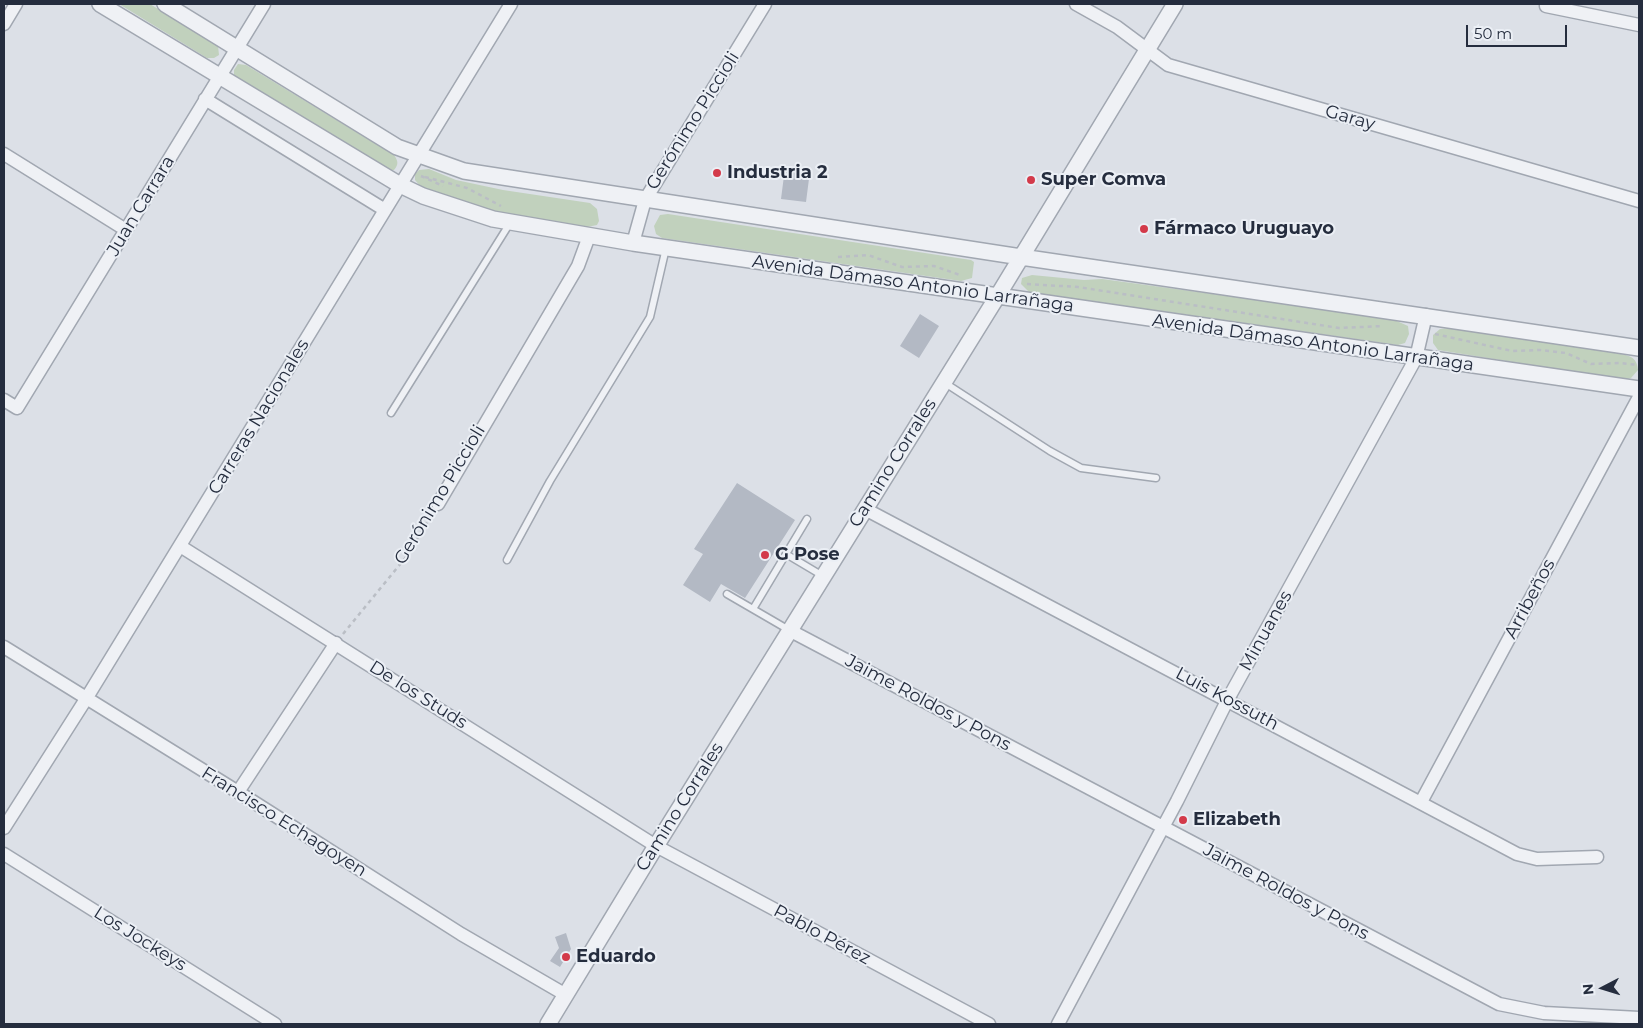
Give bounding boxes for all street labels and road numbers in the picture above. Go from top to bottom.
street label: Gerónimo Piccioli [642,48,744,194]
street label: Garay [1322,101,1378,135]
street label: Juan Carrara [103,152,179,260]
street label: Avenida Dámaso Antonio Larrañaga [751,251,1075,317]
street label: Avenida Dámaso Antonio Larrañaga [1151,310,1475,376]
street label: Carreras Nacionales [204,335,314,499]
street label: Camino Corrales [845,395,941,531]
street label: Gerónimo Piccioli [390,421,490,569]
street label: Arribeños [1500,555,1560,643]
street label: Minuanes [1235,587,1297,675]
street label: Jaime Roldos y Pons [841,650,1015,756]
street label: De los Studs [365,656,471,734]
street label: Luis Kossuth [1172,663,1282,735]
street label: Camino Corrales [632,739,728,875]
street label: Francisco Echagoyen [197,762,371,882]
street label: Jaime Roldos y Pons [1199,839,1373,945]
street label: Pablo Pérez [770,900,874,970]
street label: Los Jockeys [90,902,190,976]

